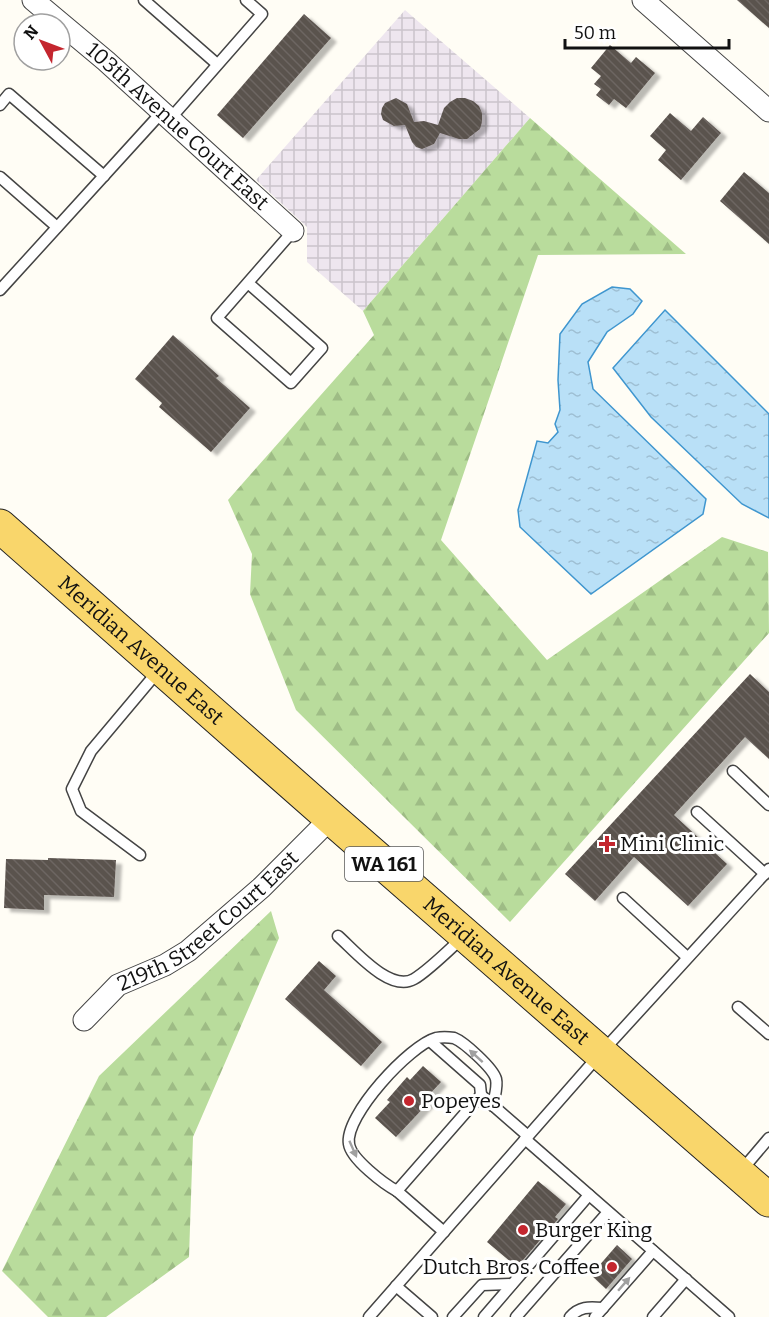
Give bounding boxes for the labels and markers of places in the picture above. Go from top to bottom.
place label: Mini Clinic [620,831,725,857]
marker: Mini Clinic [598,835,616,853]
place label: Popeyes [421,1088,501,1114]
marker: Popeyes [402,1094,416,1108]
place label: Burger King [535,1217,653,1243]
marker: Burger King [516,1223,530,1237]
place label: Dutch Bros. Coffee [423,1254,600,1280]
marker: Dutch Bros. Coffee [605,1260,619,1274]

